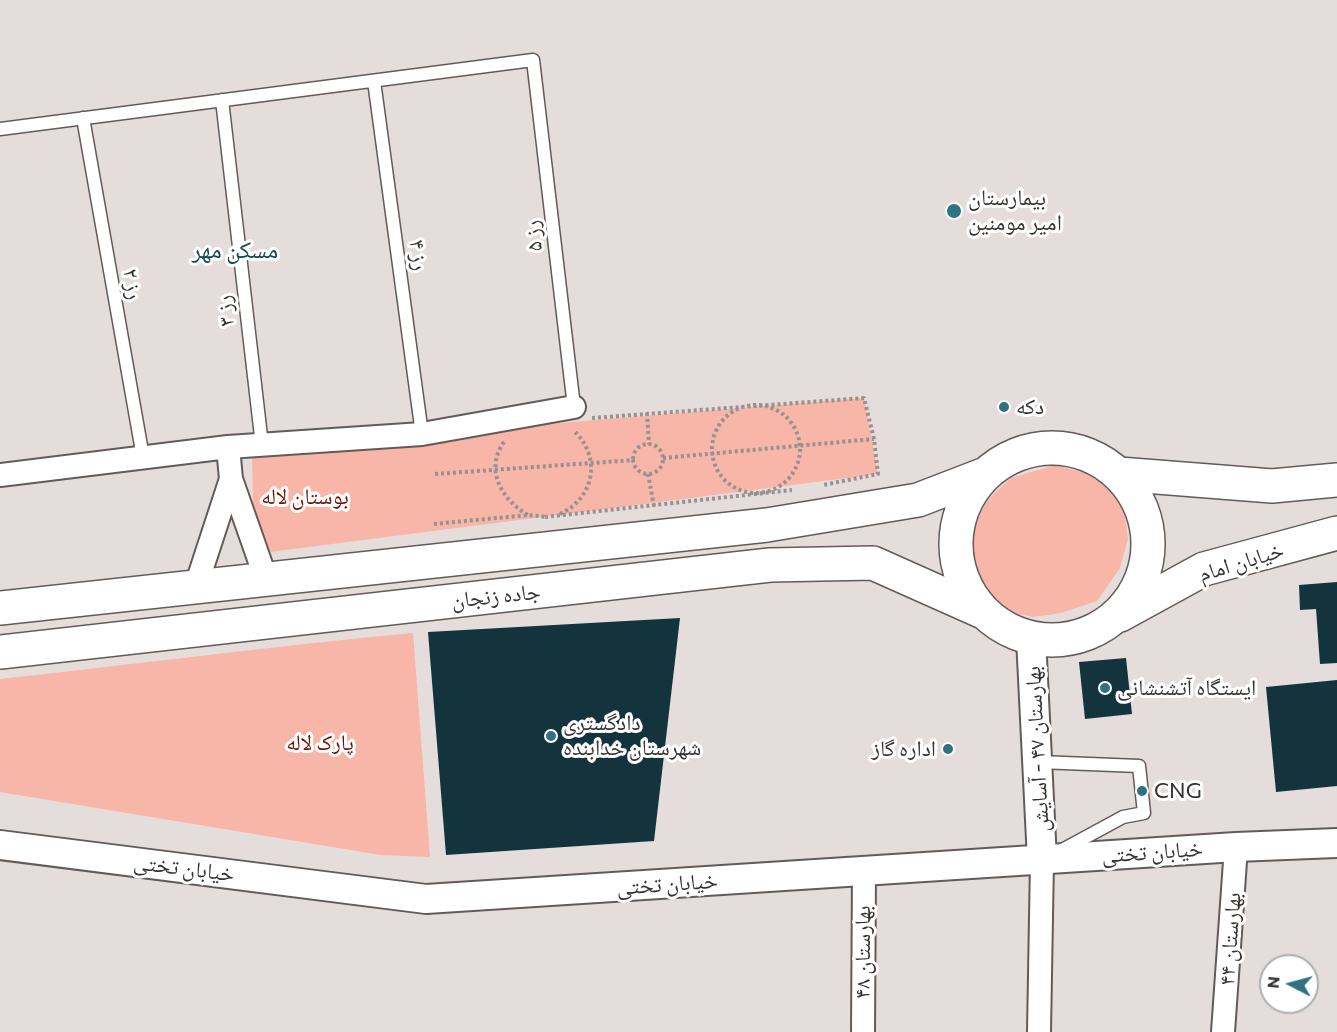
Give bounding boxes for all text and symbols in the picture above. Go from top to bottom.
place label: بیمارستان امیر مومنین [968,185,1062,236]
marker: بیمارستان امیر مومنین [945,202,963,220]
street label: رز ۵ [518,219,548,253]
district label: مسکن مهر [192,236,278,264]
street label: رز ۴ [404,238,434,272]
street label: رز ۲ [117,266,149,302]
street label: رز ۳ [210,294,240,328]
place label: دکه [1016,394,1044,420]
marker: دکه [997,400,1011,414]
park label: بوستان لاله [261,484,349,510]
street label: خیابان امام [1195,537,1287,587]
street label: جاده زنجان [450,578,542,614]
street label: بهارستان ۴۷ - آسایش [1019,665,1055,833]
place label: ایستگاه آتشنشانی [1117,675,1256,701]
marker: ایستگاه آتشنشانی [1098,681,1112,695]
place label: دادگستری شهرستان خدابنده [563,710,701,762]
marker: دادگستری شهرستان خدابنده [544,729,558,743]
park label: پارک لاله [286,730,354,756]
place label: اداره گاز [872,736,936,762]
marker: اداره گاز [941,742,955,756]
place label: CNG [1154,778,1202,804]
marker: CNG [1135,784,1149,798]
street label: خیابان تختی [1100,835,1204,869]
street label: خیابان تختی [132,849,236,887]
street label: خیابان تختی [615,867,719,901]
street label: بهارستان ۴۴ [1214,892,1246,986]
street label: بهارستان ۴۸ [850,905,876,999]
north arrow [1259,954,1319,1014]
text: N [1263,975,1283,989]

